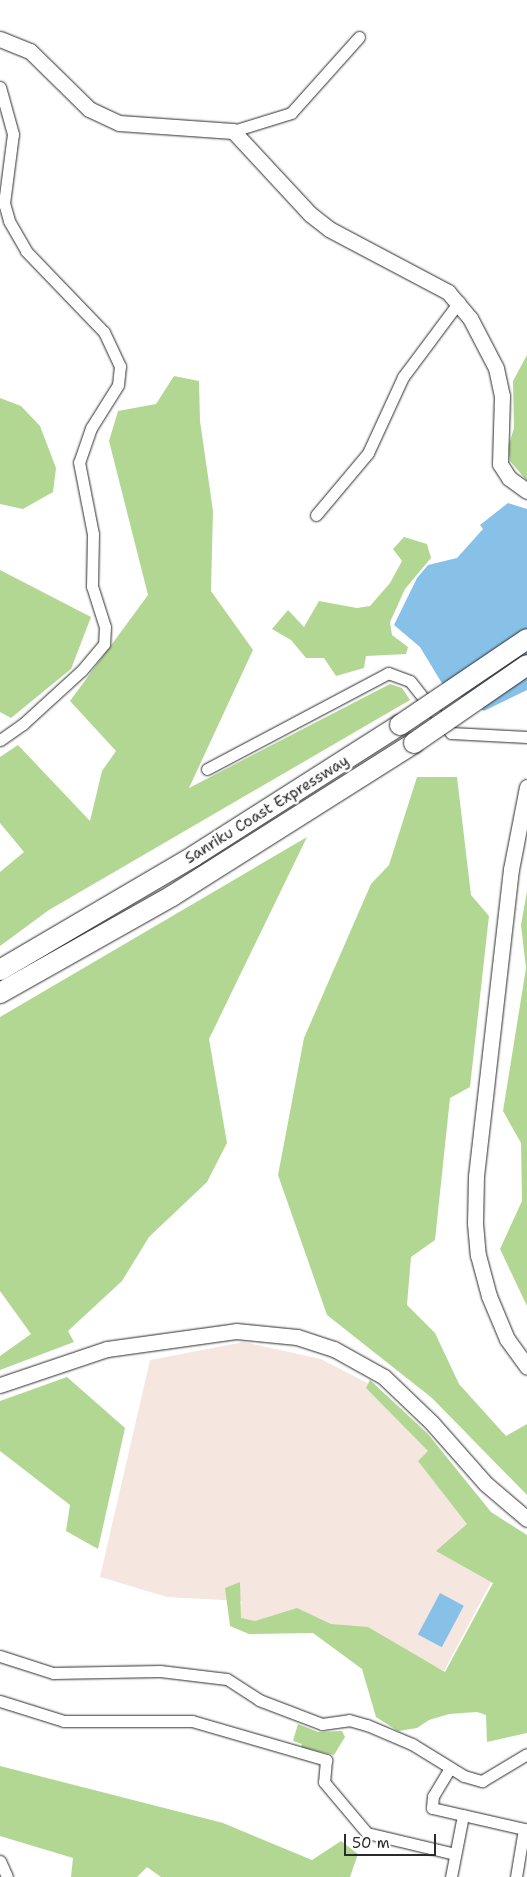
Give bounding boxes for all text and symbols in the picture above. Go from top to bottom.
street label: Sanriku Coast Expressway [182,752,352,868]
scale bar [347,1824,440,1856]
text: 50 m [352,1833,390,1853]

